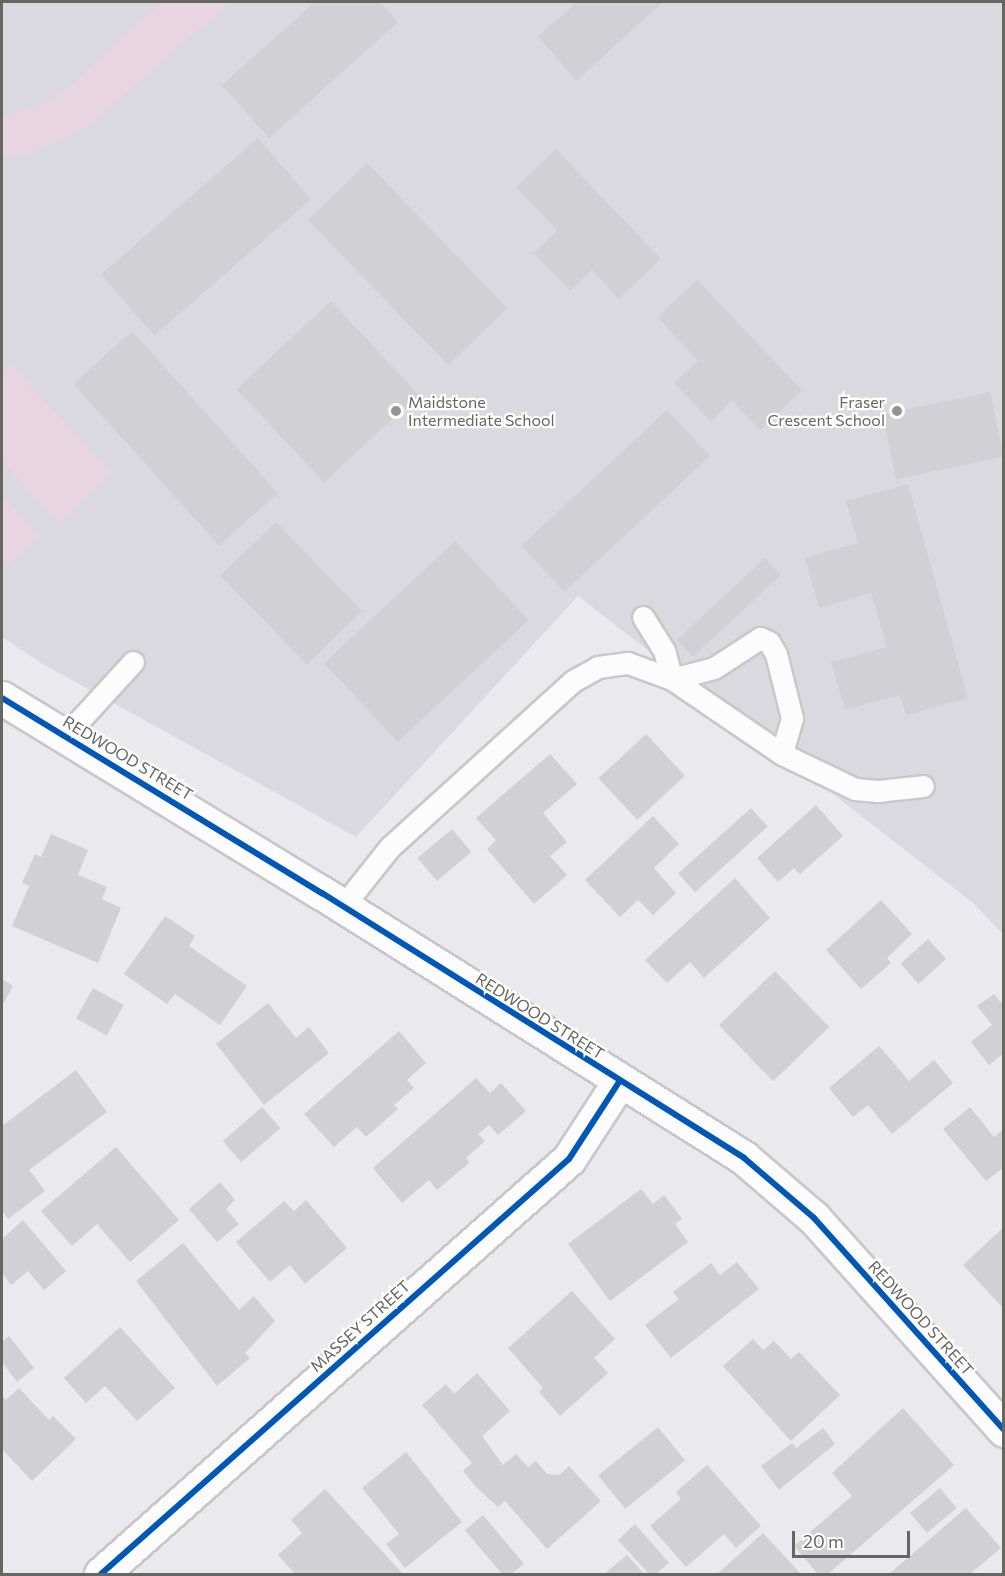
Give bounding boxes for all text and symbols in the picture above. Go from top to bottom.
place label: Maidstone Intermediate School [408,392,555,430]
place label: Fraser Crescent School [767,392,885,430]
marker: Maidstone Intermediate School [389,404,403,418]
marker: Fraser Crescent School [890,404,904,418]
street label: REDWOOD STREET [60,712,196,804]
street label: REDWOOD STREET [472,969,608,1063]
street label: REDWOOD STREET [864,1257,978,1379]
street label: MASSEY STREET [306,1276,414,1376]
scale bar [795,1519,914,1557]
text: 20 m [803,1530,844,1552]

